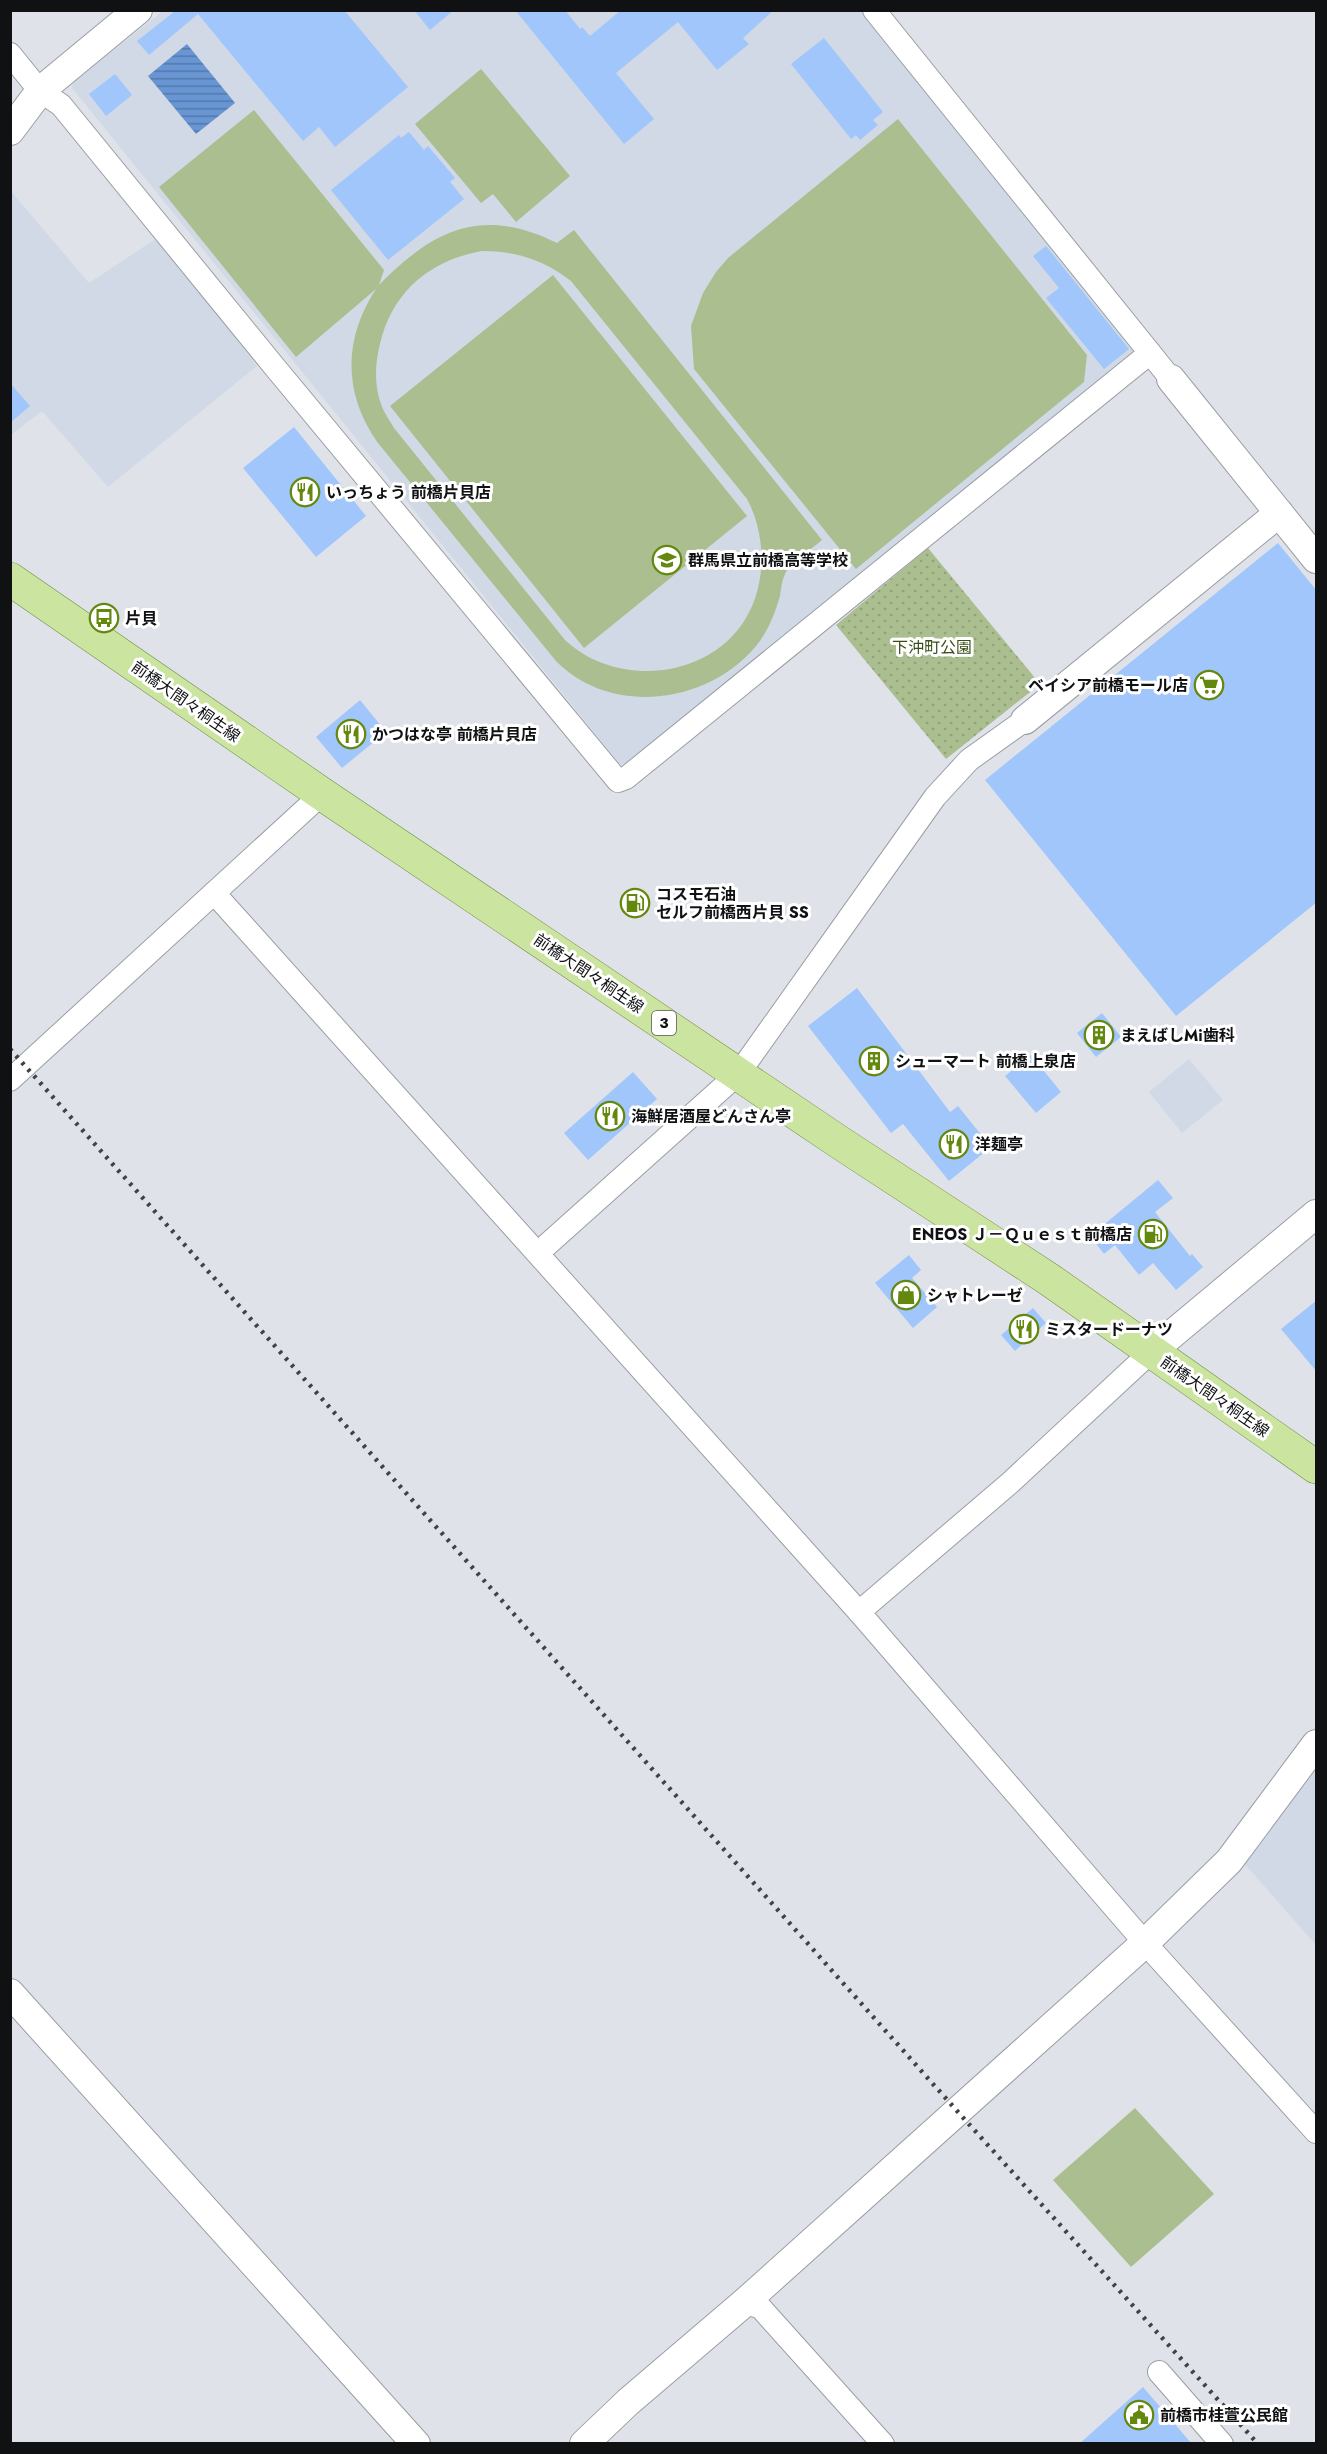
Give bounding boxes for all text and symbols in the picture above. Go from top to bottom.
restaurant icon: いっちょう 前橋片貝店 [289,476,321,508]
place label: いっちょう 前橋片貝店 [326,481,491,504]
school or university icon: 群馬県立前橋高等学校 [651,544,683,576]
place label: 群馬県立前橋高等学校 [688,549,848,572]
bus stop icon: 片貝 [88,602,120,634]
place label: 片貝 [125,607,157,630]
park label: 下沖町公園 [892,636,972,659]
street label: 前橋大間々桐生線 [127,655,245,748]
supermarket icon: ベイシア前橋モール店 [1193,669,1225,701]
place label: ベイシア前橋モール店 [1028,674,1188,697]
restaurant icon: かつはな亭 前橋片貝店 [335,718,367,750]
place label: かつはな亭 前橋片貝店 [372,723,537,746]
place label: コスモ石油 セルフ前橋西片貝 SS [656,883,809,924]
fuel station icon: コスモ石油 セルフ前橋西片貝 SS [619,887,651,919]
street label: 前橋大間々桐生線 [529,928,648,1019]
road number: 3 [652,1011,676,1035]
building icon: まえばしMi歯科 [1083,1019,1115,1051]
place label: まえばしMi歯科 [1120,1024,1235,1047]
building icon: シューマート 前橋上泉店 [858,1045,890,1077]
place label: シューマート 前橋上泉店 [895,1050,1076,1073]
restaurant icon: 海鮮居酒屋どんさん亭 [594,1100,626,1132]
place label: 海鮮居酒屋どんさん亭 [631,1105,791,1128]
restaurant icon: 洋麺亭 [938,1128,970,1160]
place label: 洋麺亭 [975,1133,1023,1156]
fuel station icon: ENEOS Ｊ－Ｑｕｅｓｔ前橋店 [1137,1218,1169,1250]
place label: ENEOS Ｊ－Ｑｕｅｓｔ前橋店 [912,1223,1132,1246]
shop icon: シャトレーゼ [890,1279,922,1311]
place label: シャトレーゼ [927,1284,1023,1307]
restaurant icon: ミスタードーナツ [1008,1313,1040,1345]
place label: ミスタードーナツ [1045,1318,1173,1341]
street label: 前橋大間々桐生線 [1156,1350,1274,1443]
public building icon: 前橋市桂萱公民館 [1123,2399,1155,2431]
place label: 前橋市桂萱公民館 [1160,2404,1288,2427]

